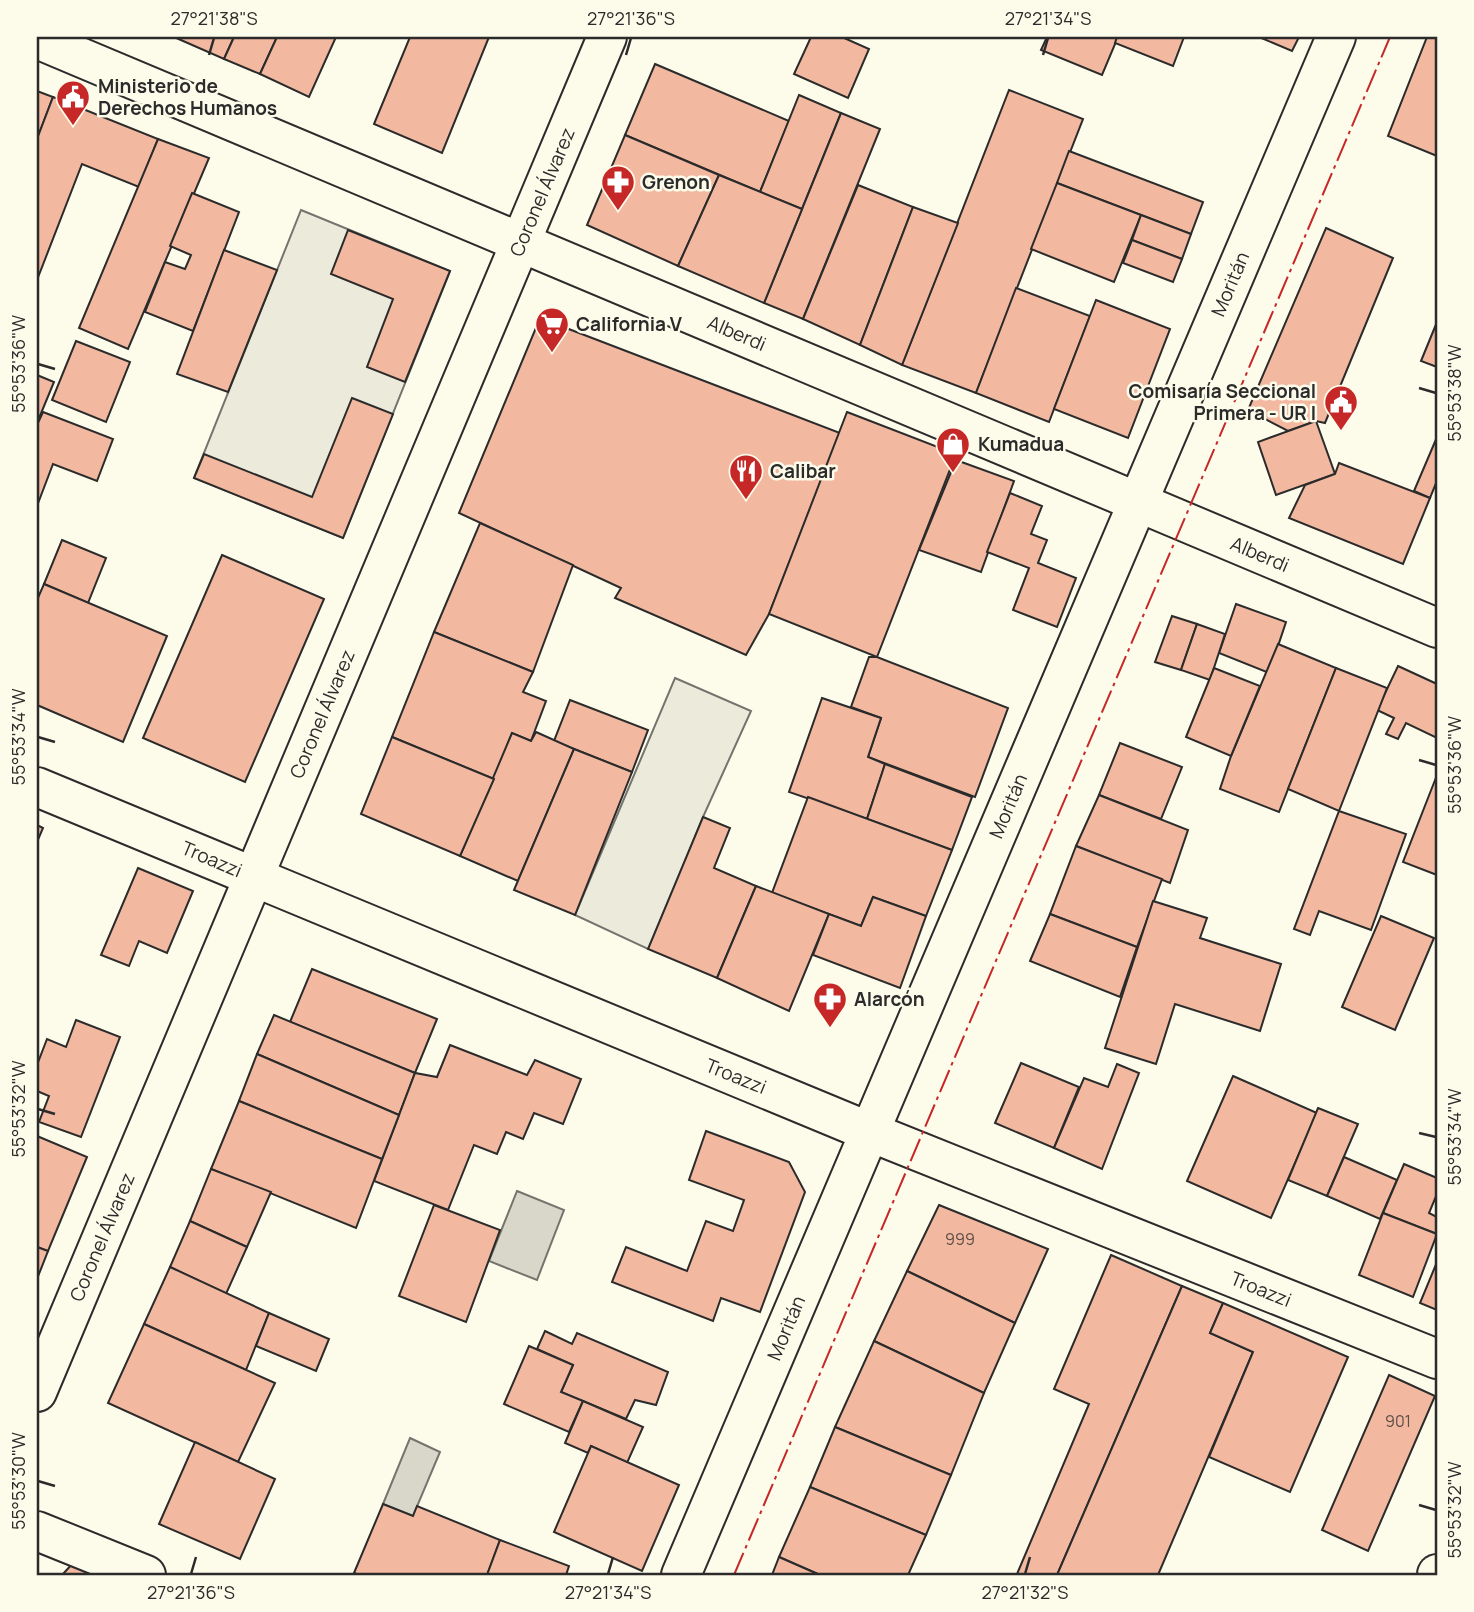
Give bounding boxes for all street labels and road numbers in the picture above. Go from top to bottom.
street label: Coronel Álvarez [503,124,581,260]
street label: Moritán [1205,248,1255,320]
street label: Alberdi [704,309,770,357]
street label: Alberdi [1227,530,1293,578]
street label: Coronel Álvarez [283,646,361,782]
street label: Moritán [983,770,1033,842]
street label: Troazzi [178,835,246,883]
street label: Troazzi [702,1052,770,1100]
street label: Coronel Álvarez [63,1169,141,1305]
street label: Troazzi [1227,1265,1295,1313]
street label: Moritán [761,1292,811,1364]

